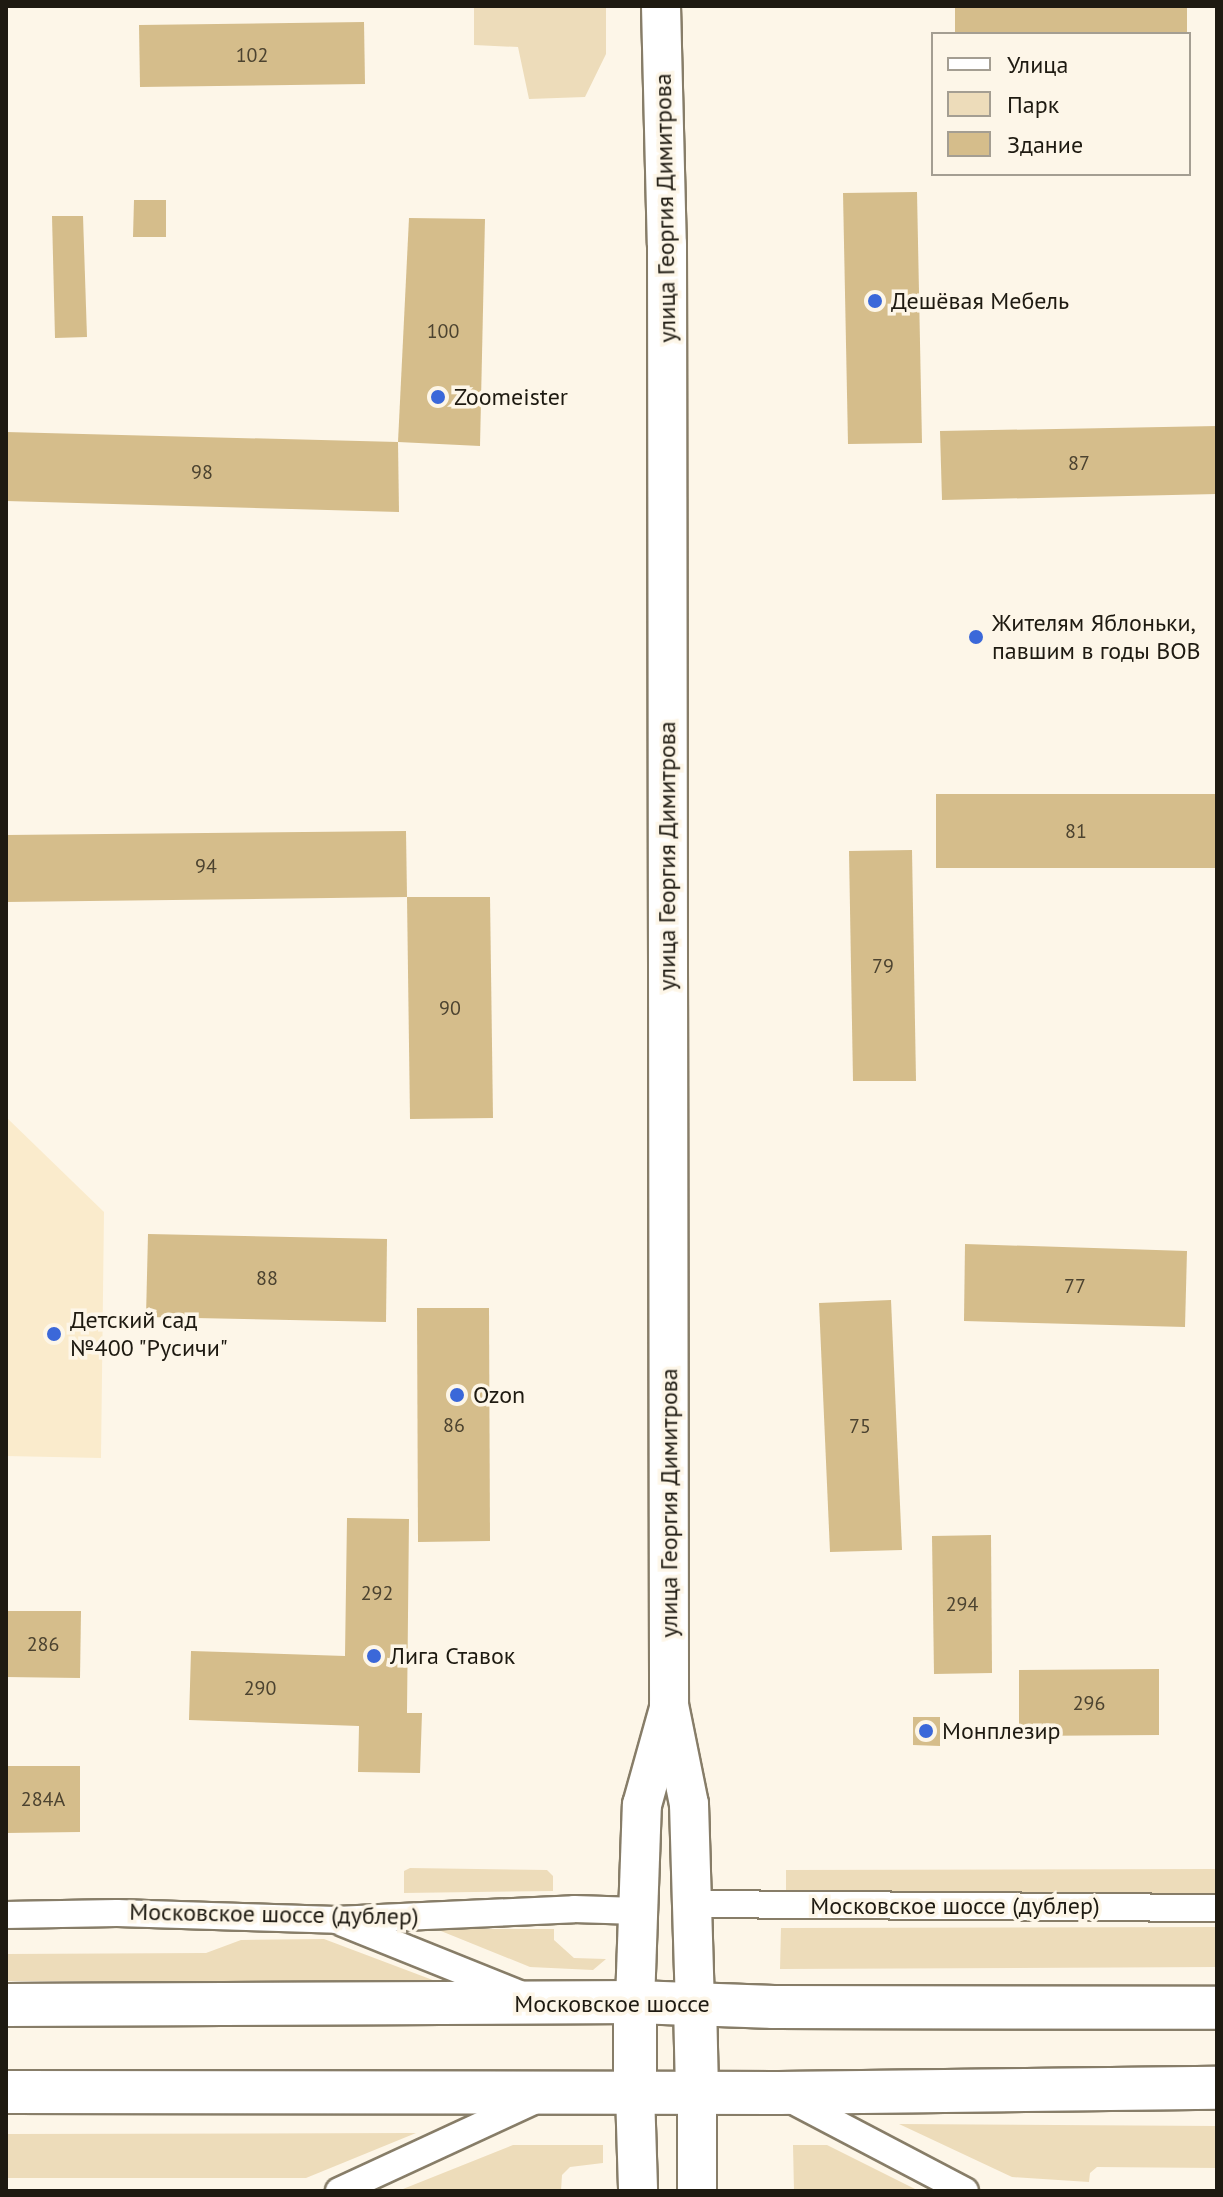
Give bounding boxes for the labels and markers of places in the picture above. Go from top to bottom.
place label: Дешёвая Мебель [891,287,1069,315]
marker: Дешёвая Мебель [866,292,884,310]
place label: Zoomeister [454,383,568,411]
marker: Zoomeister [429,388,447,406]
place label: Жителям Яблоньки, павшим в годы ВОВ [992,609,1201,665]
marker: Жителям Яблоньки, павшим в годы ВОВ [967,628,985,646]
place label: Детский сад №400 "Русичи" [70,1306,230,1362]
marker: Детский сад №400 "Русичи" [45,1325,63,1343]
place label: Ozon [473,1381,525,1409]
marker: Ozon [448,1386,466,1404]
place label: Лига Ставок [390,1642,515,1670]
marker: Лига Ставок [365,1647,383,1665]
place label: Монплезир [942,1717,1061,1745]
marker: Монплезир [917,1722,935,1740]

